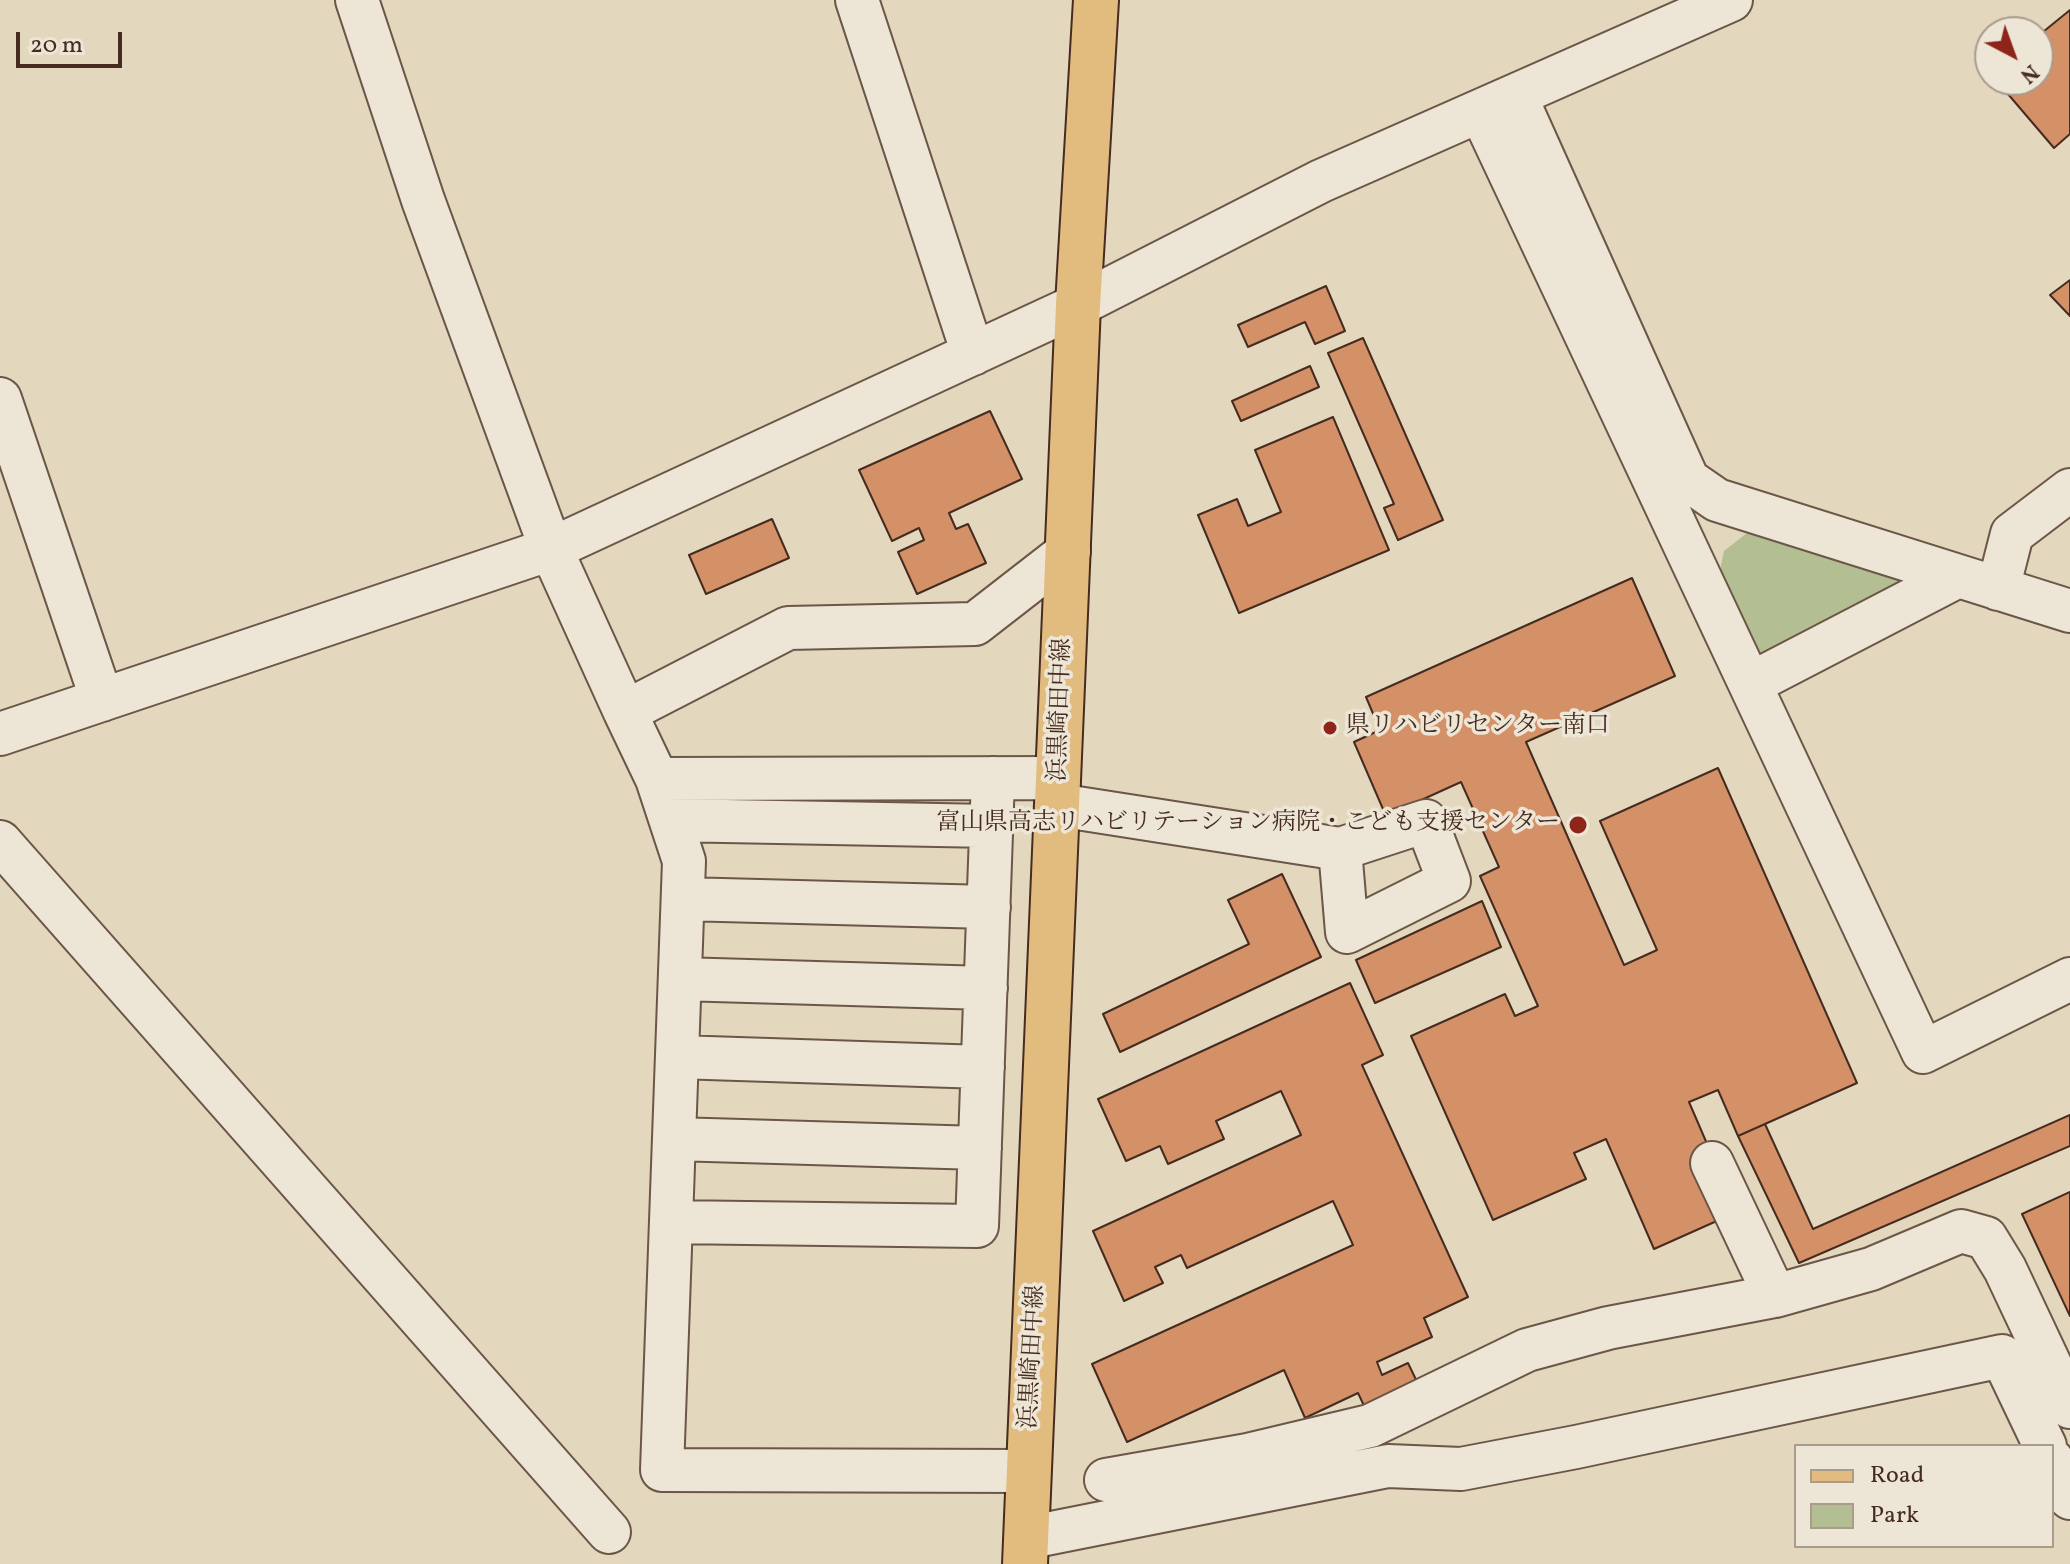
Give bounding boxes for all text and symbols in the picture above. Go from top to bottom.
scale bar [20,16,126,66]
north arrow [1974,16,2054,96]
text: 20 m [30,29,83,63]
text: N [2013,56,2045,90]
street label: 浜黒崎田中線 [1045,638,1079,782]
place label: 県リハビリセンター南口 [1346,714,1610,742]
marker: 県リハビリセンター南口 [1321,719,1339,737]
place label: 富山県高志リハビリテーション病院・こども支援センター [936,811,1560,839]
marker: 富山県高志リハビリテーション病院・こども支援センター [1567,814,1589,836]
street label: 浜黒崎田中線 [1016,1284,1052,1430]
legend [1794,1444,2054,1548]
text: Road [1870,1459,1924,1493]
text: Park [1870,1499,1919,1533]

